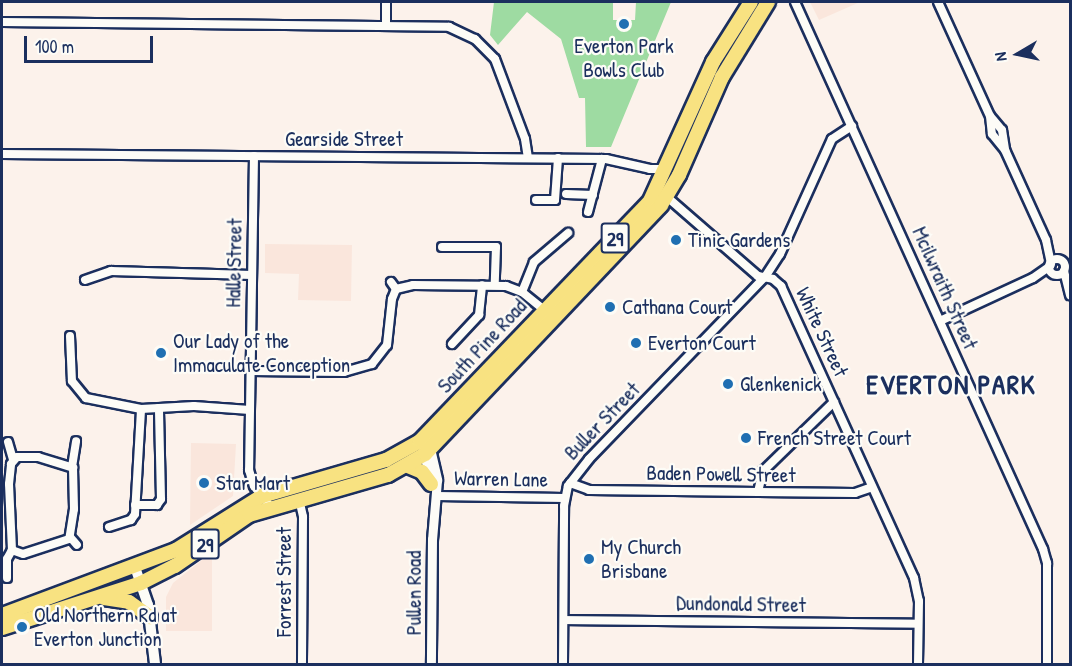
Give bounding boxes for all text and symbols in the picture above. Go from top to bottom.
marker: Everton Park Bowls Club [617,17,631,31]
scale bar [27,24,156,62]
north arrow [988,24,1048,84]
place label: Everton Park Bowls Club [574,33,674,83]
text: 100 m [35,34,74,59]
text: N [989,51,1012,63]
street label: Gearside Street [285,126,403,152]
street label: Halle Street [221,218,247,308]
road number: 29 [600,221,630,255]
street label: Mcilwraith Street [907,223,983,353]
place label: Tinic Gardens [688,227,790,253]
marker: Tinic Gardens [669,233,683,247]
street label: White Street [790,283,854,381]
street label: South Pine Road [432,294,532,398]
place label: Cathana Court [622,294,732,320]
marker: Cathana Court [603,300,617,314]
place label: Our Lady of the Immaculate Conception [173,328,350,378]
place label: Everton Court [648,330,756,356]
marker: Everton Court [629,336,643,350]
marker: Our Lady of the Immaculate Conception [154,346,168,360]
district label: EVERTON PARK [866,369,1036,401]
place label: Glenkenick [740,371,822,397]
street label: Buller Street [559,377,645,465]
marker: Glenkenick [721,377,735,391]
place label: French Street Court [758,425,911,451]
marker: French Street Court [739,431,753,445]
street label: Baden Powell Street [646,460,796,488]
street label: Warren Lane [454,466,548,492]
place label: Star Mart [216,470,290,496]
marker: Star Mart [197,476,211,490]
road number: 29 [190,527,220,561]
street label: Forrest Street [271,527,297,637]
place label: My Church Brisbane [601,534,681,584]
street label: Pullen Road [401,551,427,635]
marker: My Church Brisbane [582,552,596,566]
street label: Dundonald Street [676,590,806,618]
place label: Old Northern Rd at Everton Junction [34,602,177,652]
marker: Old Northern Rd at Everton Junction [15,620,29,634]

